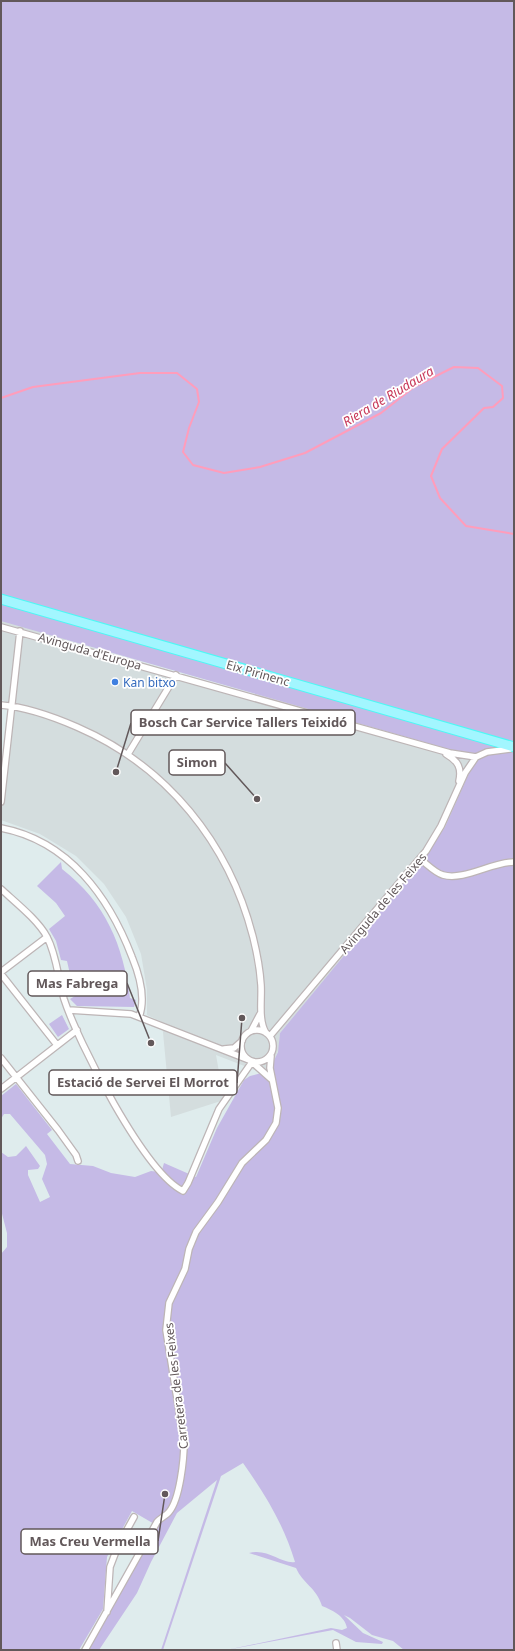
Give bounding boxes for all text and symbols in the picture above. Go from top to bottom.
water label: Riera de Riudaura [339,361,437,430]
street label: Avinguda d'Europa [36,628,144,674]
street label: Eix Pirinenc [224,656,292,690]
place label: Kan bitxo [123,674,176,691]
marker: Kan bitxo [110,677,120,687]
callout: Bosch Car Service Tallers Teixidó [131,710,355,735]
text: Bosch Car Service Tallers Teixidó [139,713,347,731]
callout: Simon [169,750,225,775]
text: Simon [177,753,217,771]
street label: Avinguda de les Feixes [336,849,430,957]
callout: Mas Fabrega [28,971,127,996]
text: Mas Fabrega [36,974,118,992]
callout: Estació de Servei El Morrot [49,1070,237,1095]
text: Estació de Servei El Morrot [57,1073,229,1091]
street label: Carretera de les Feixes [160,1322,192,1450]
callout: Mas Creu Vermella [21,1529,158,1554]
text: Mas Creu Vermella [29,1532,151,1550]

